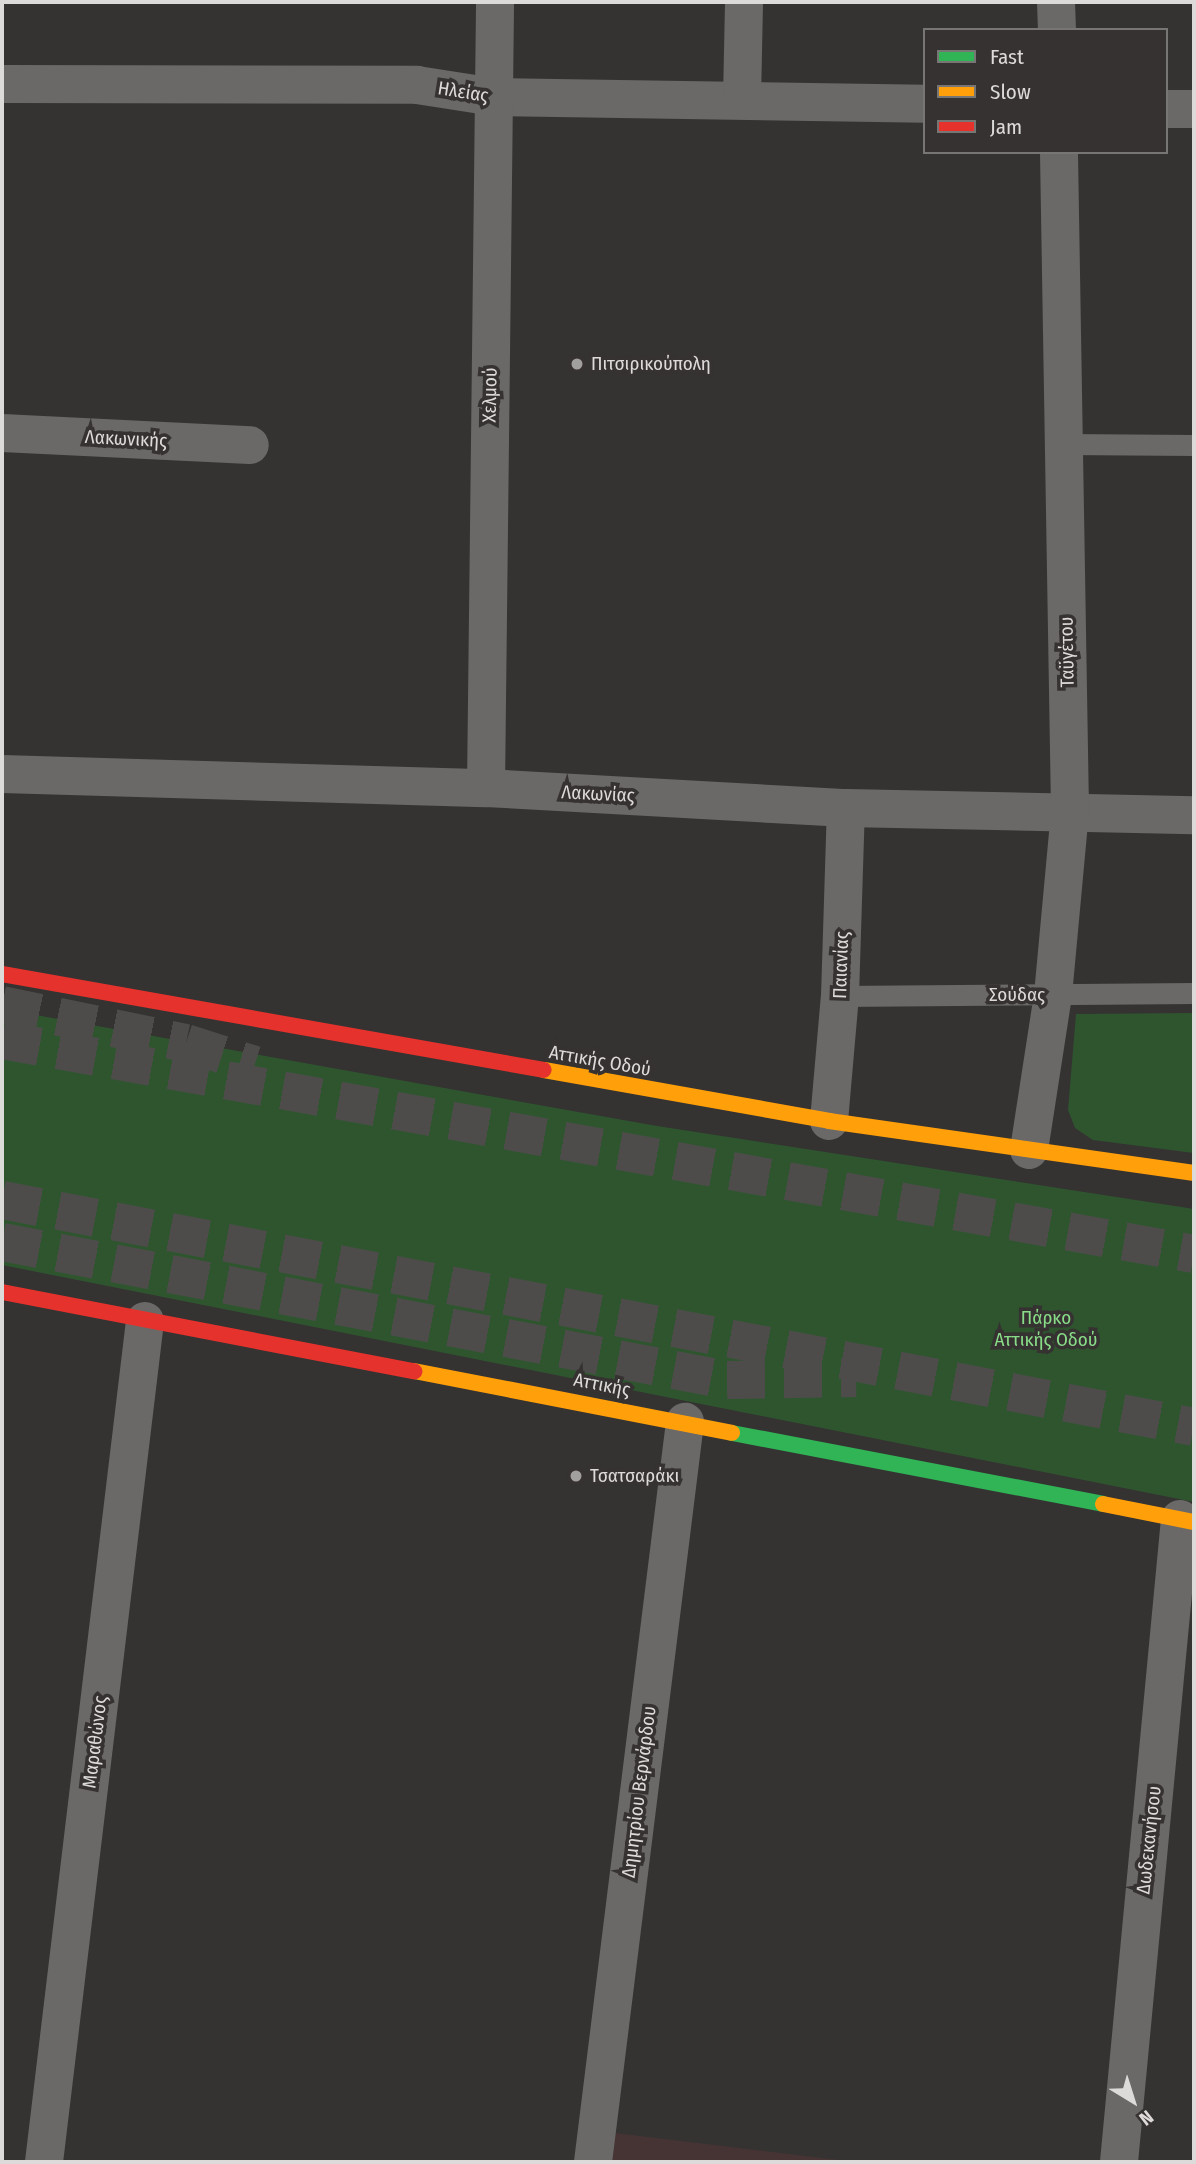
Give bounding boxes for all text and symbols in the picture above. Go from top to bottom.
legend [923,28,1168,154]
text: Fast [990,44,1024,70]
street label: Ηλείας [436,77,490,107]
text: Slow [990,79,1031,105]
text: Jam [990,114,1022,140]
place label: Πιτσιρικούπολη [591,353,711,375]
marker: Πιτσιρικούπολη [569,356,585,372]
street label: Χελμού [478,367,502,423]
street label: Λακωνικής [84,425,168,453]
street label: Ταϋγέτου [1055,616,1079,688]
street label: Λακωνίας [561,781,635,807]
street label: Παιανίας [828,931,854,999]
street label: Σούδας [989,984,1045,1006]
street label: Αττικής Οδού [547,1041,653,1081]
park label: Πάρκο Αττικής Οδού [994,1307,1098,1351]
street label: Αττικής [572,1368,632,1402]
place label: Τσατσαράκι [590,1465,679,1487]
marker: Τσατσαράκι [568,1468,584,1484]
street label: Μαραθώνος [78,1694,112,1790]
street label: Δημητρίου Βερνάρδου [617,1705,661,1879]
street label: Δωδεκανήσου [1132,1785,1166,1895]
north arrow [1098,2066,1168,2136]
text: N [1135,2105,1158,2131]

